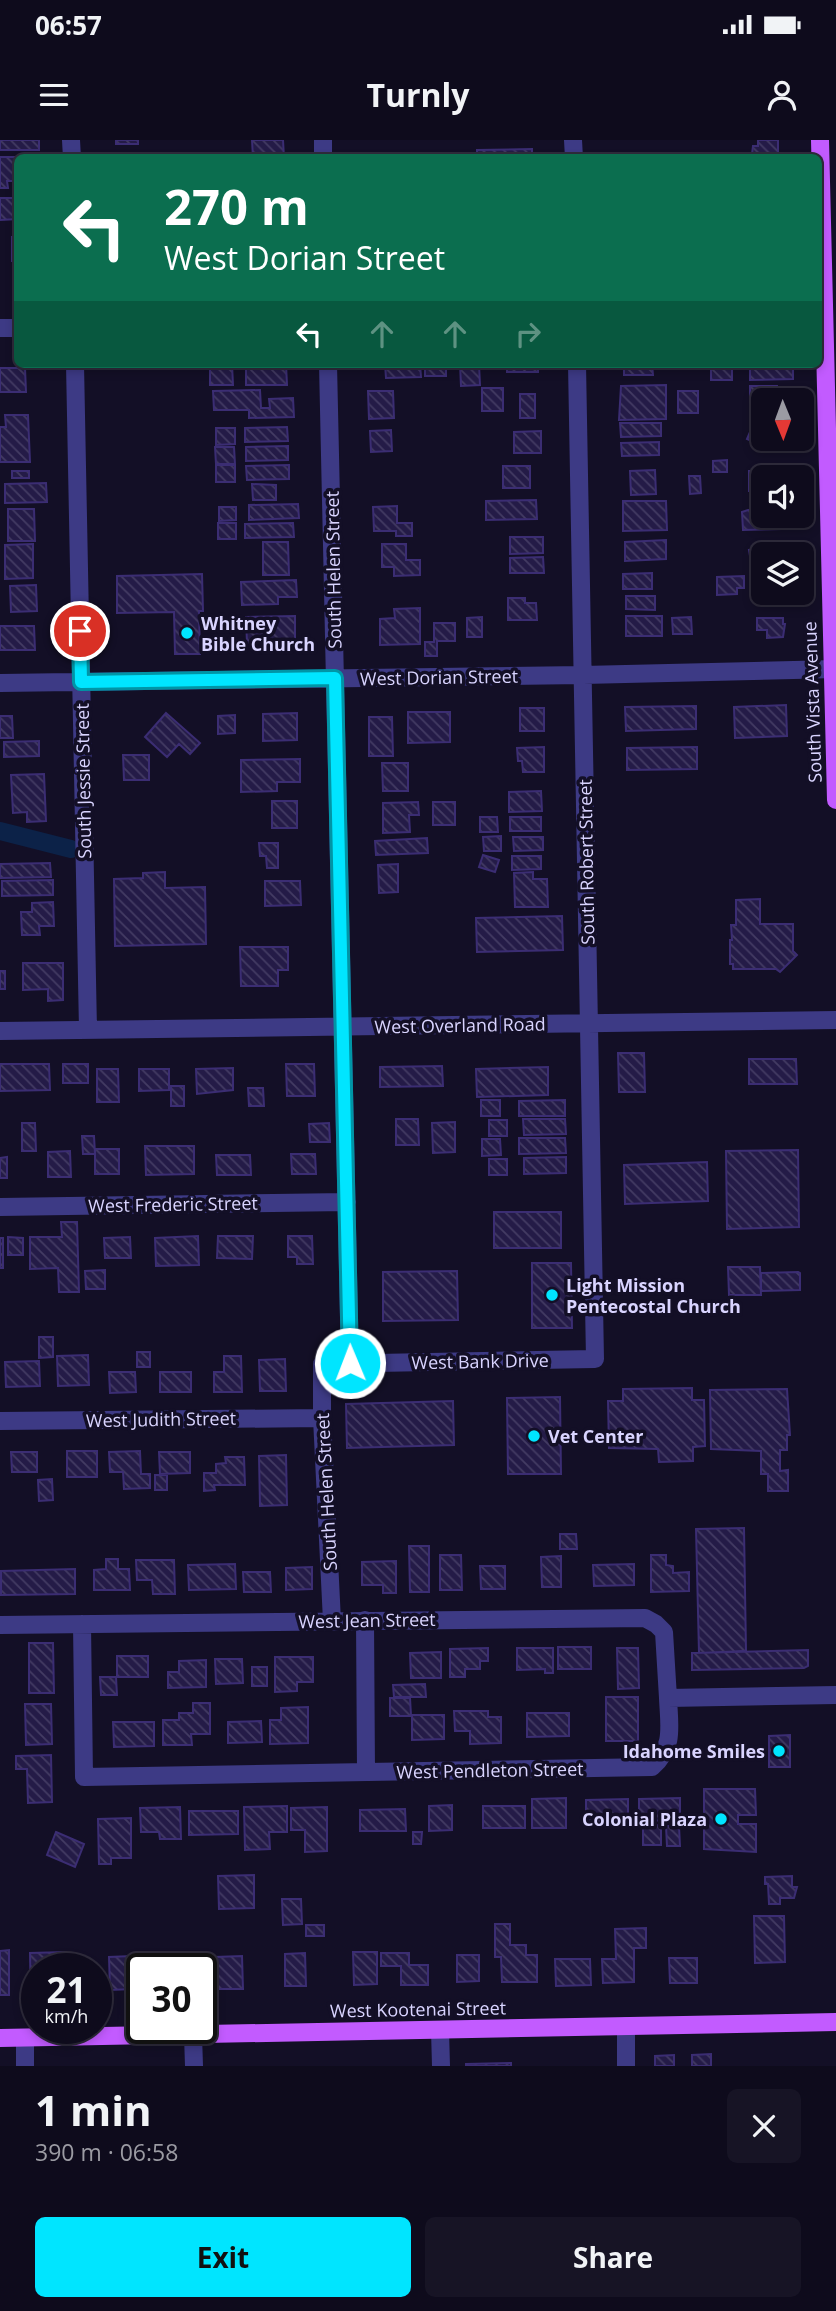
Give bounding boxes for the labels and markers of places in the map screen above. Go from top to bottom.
pin [50,601,110,661]
place label: Whitney Bible Church [201,611,315,656]
marker: Whitney Bible Church [179,625,195,641]
place label: Light Mission Pentecostal Church [566,1273,741,1318]
marker: Light Mission Pentecostal Church [544,1287,560,1303]
place label: Vet Center [548,1424,643,1448]
marker: Vet Center [526,1428,542,1444]
place label: Idahome Smiles [623,1739,765,1763]
marker: Idahome Smiles [771,1743,787,1759]
place label: Colonial Plaza [582,1807,707,1831]
marker: Colonial Plaza [713,1811,729,1827]

